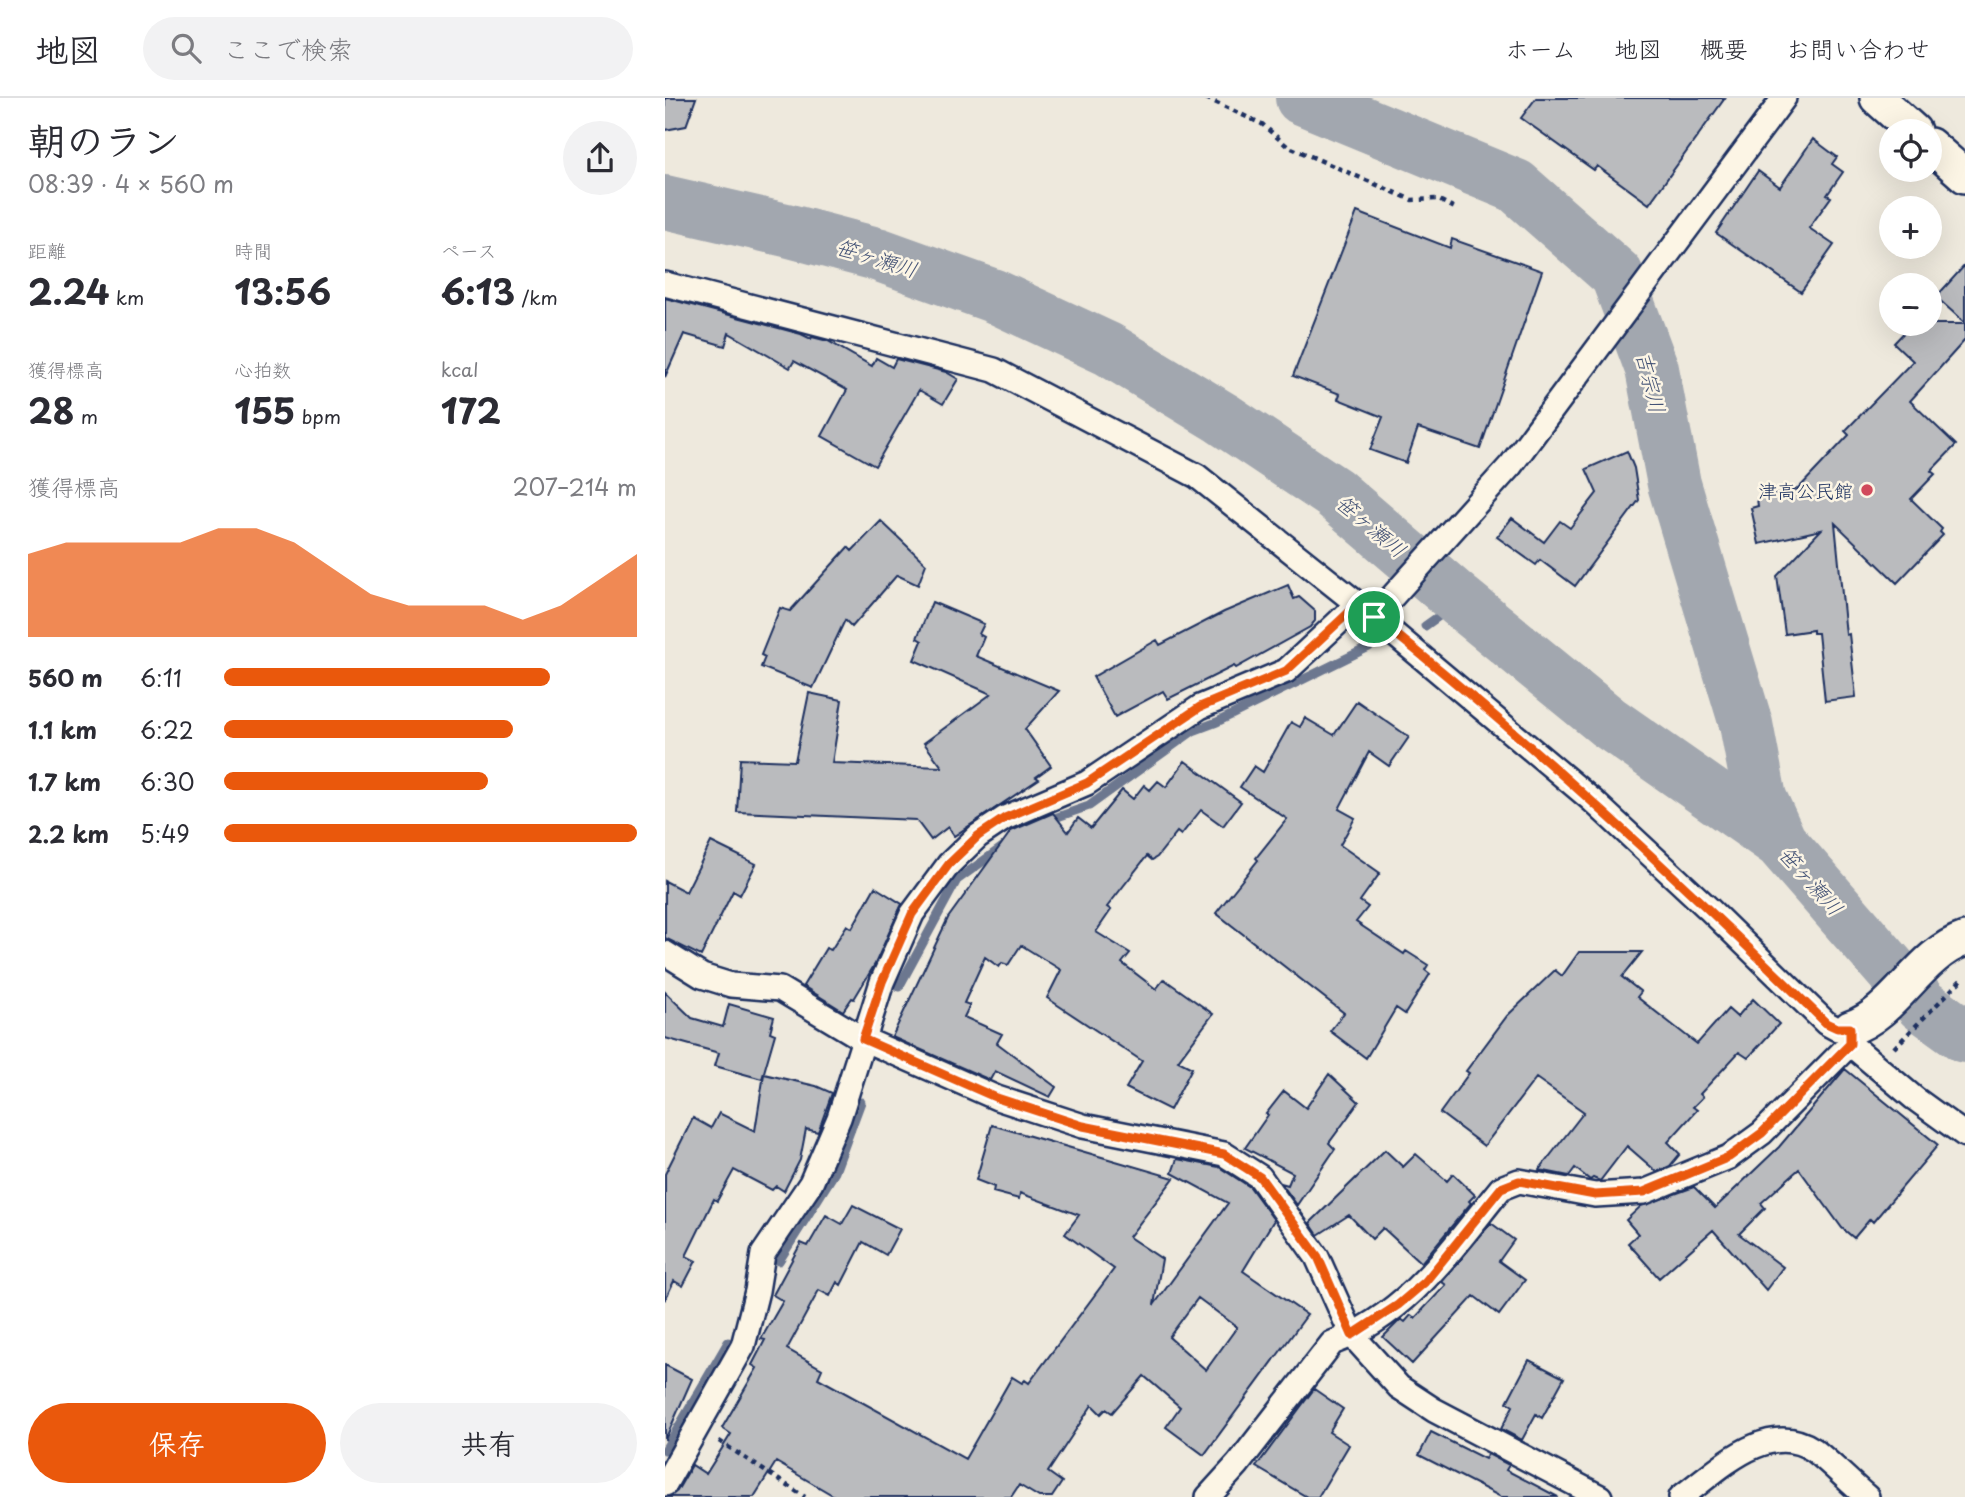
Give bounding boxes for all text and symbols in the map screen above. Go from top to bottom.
search box [143,17,633,80]
text: 地図 [35,23,101,73]
icon: search [167,29,205,67]
text: ここで検索 [223,29,353,68]
text: ホーム [1505,30,1576,66]
text: 地図 [1614,30,1662,66]
text: 概要 [1700,30,1748,66]
text: お問い合わせ [1786,30,1930,66]
text: 朝のラン [28,111,180,168]
map controls [1879,119,1942,336]
button: locate [1879,119,1942,182]
button: share [563,121,637,195]
text: 08:39 · 4 × 560 m [28,166,234,201]
button: + [1879,196,1942,259]
water label: 笹ヶ瀬川 [832,229,922,285]
text: 距離 [28,236,66,264]
text: 時間 [234,236,272,264]
text: ペース [441,236,497,264]
text: 2.24 [28,264,109,317]
text: 13:56 [234,264,331,317]
text: 6:13 [441,264,515,317]
button: − [1879,273,1942,336]
text: km [109,283,144,311]
text: /km [515,283,558,311]
water label: 吉宗川 [1629,348,1675,416]
text: 獲得標高 [28,355,104,383]
text: 心拍数 [234,355,291,383]
text: kcal [441,355,479,383]
text: 28 [28,383,75,436]
text: 155 [234,383,296,436]
text: 172 [441,383,501,436]
text: m [75,402,98,430]
text: bpm [296,402,341,430]
text: 獲得標高 [28,469,120,504]
text: 207–214 m [513,469,637,504]
place label: 津高公民館 [1758,476,1853,504]
marker: 津高公民館 [1859,482,1875,498]
water label: 笹ヶ瀬川 [1330,486,1414,564]
pin [1344,587,1404,647]
icon: arrive [1355,598,1393,636]
text: 560 m [28,660,103,695]
text: 6:11 [140,660,182,695]
text: 1.1 km [28,712,97,747]
text: 6:22 [140,712,194,747]
text: 1.7 km [28,764,101,799]
text: 6:30 [140,764,195,799]
text: 2.2 km [28,816,109,851]
text: 5:49 [140,816,190,851]
water label: 笹ヶ瀬川 [1772,838,1852,922]
button: 保存 [28,1403,326,1483]
button: 共有 [340,1403,637,1483]

